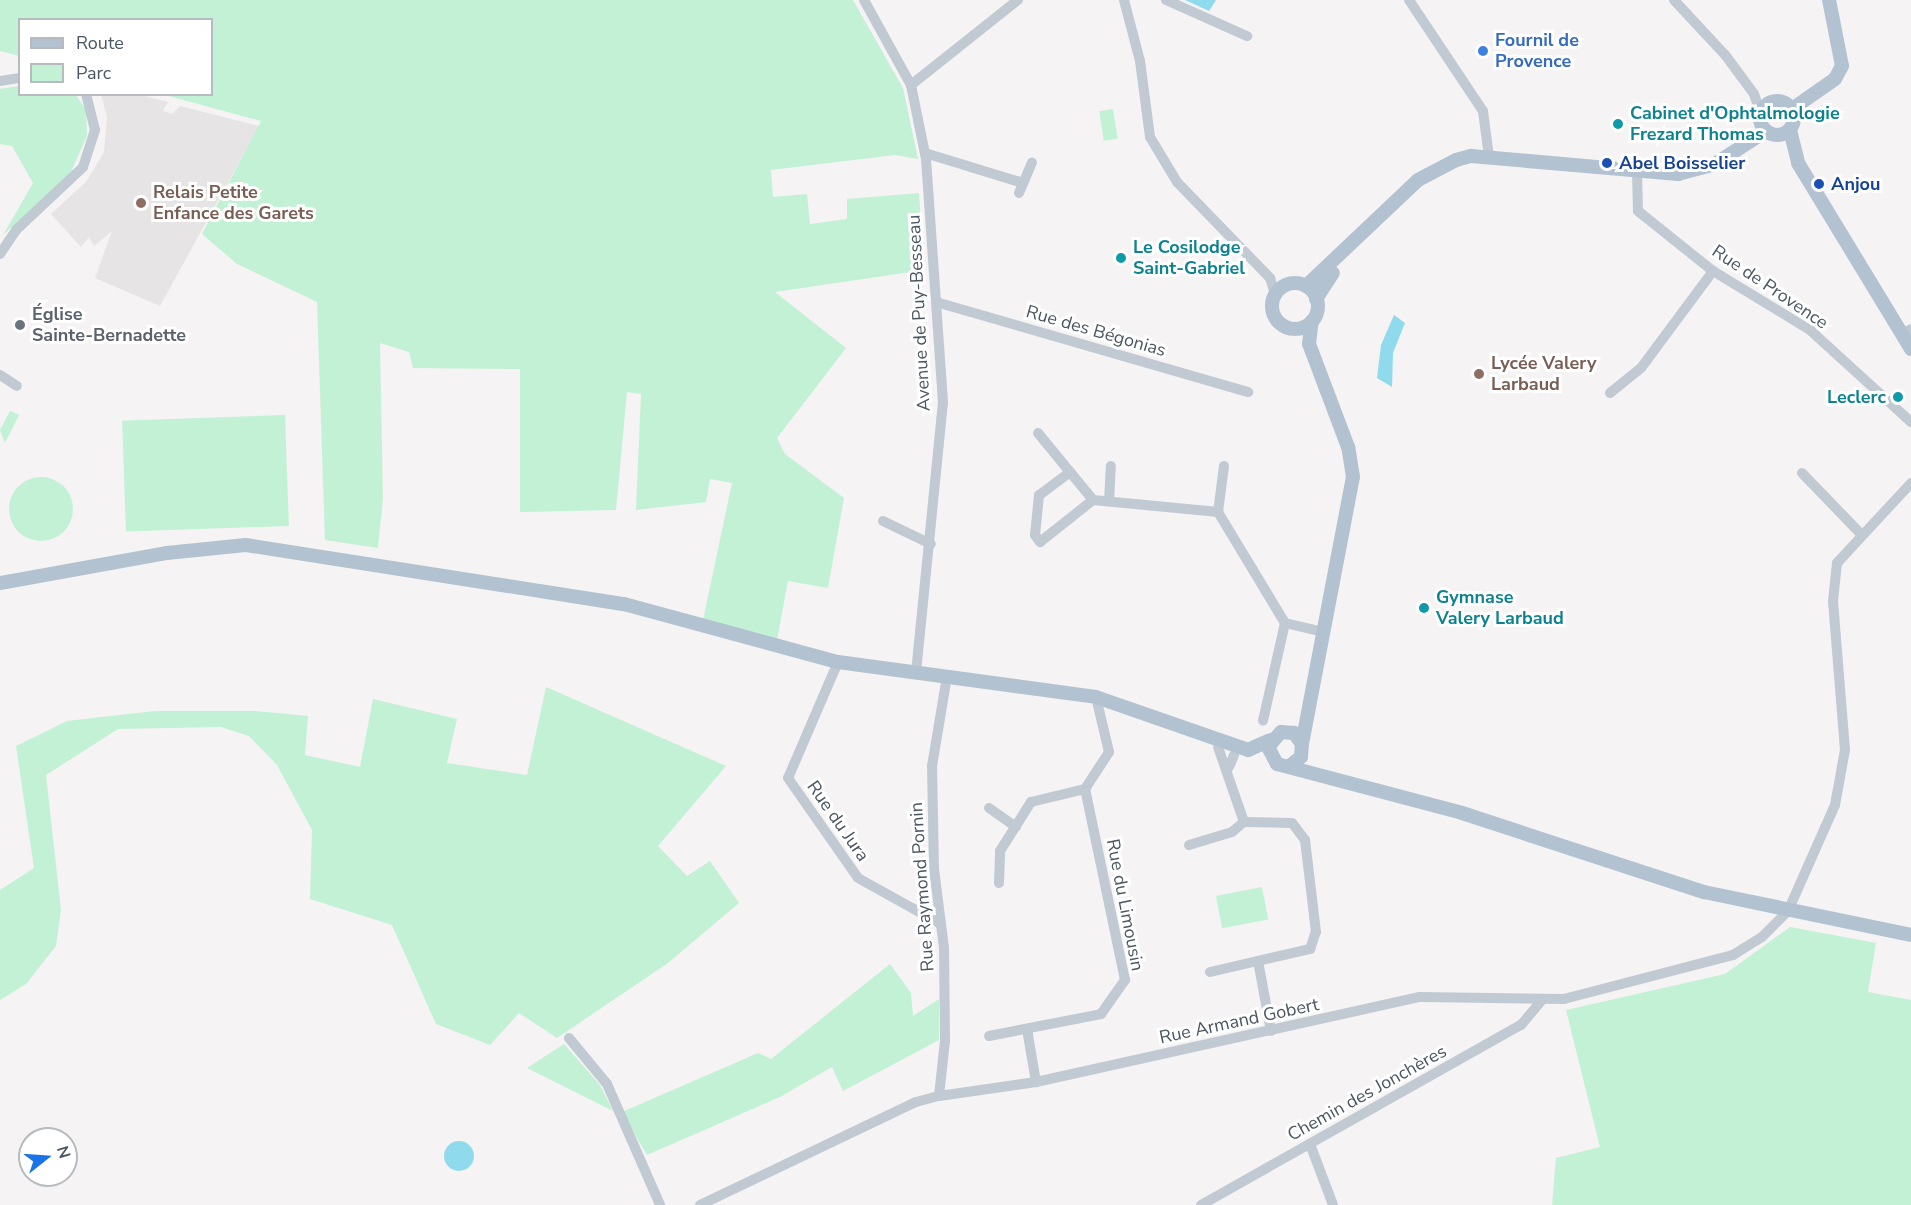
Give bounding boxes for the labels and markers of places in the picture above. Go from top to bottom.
place label: Fournil de Provence [1495,30,1579,72]
marker: Fournil de Provence [1476,44,1490,58]
place label: Cabinet d'Ophtalmologie Frezard Thomas [1630,103,1840,146]
marker: Cabinet d'Ophtalmologie Frezard Thomas [1611,117,1625,131]
place label: Abel Boisselier [1619,152,1745,174]
marker: Abel Boisselier [1600,156,1614,170]
place label: Anjou [1831,173,1880,195]
marker: Anjou [1812,177,1826,191]
place label: Relais Petite Enfance des Garets [153,182,314,224]
marker: Relais Petite Enfance des Garets [134,196,148,210]
place label: Le Cosilodge Saint-Gabriel [1133,237,1245,280]
marker: Le Cosilodge Saint-Gabriel [1114,251,1128,265]
place label: Église Sainte-Bernadette [32,304,186,346]
marker: Église Sainte-Bernadette [13,318,27,332]
place label: Lycée Valery Larbaud [1491,353,1596,395]
marker: Lycée Valery Larbaud [1472,367,1486,381]
place label: Leclerc [1827,386,1886,408]
marker: Leclerc [1891,390,1905,404]
place label: Gymnase Valery Larbaud [1436,587,1564,630]
marker: Gymnase Valery Larbaud [1417,601,1431,615]

